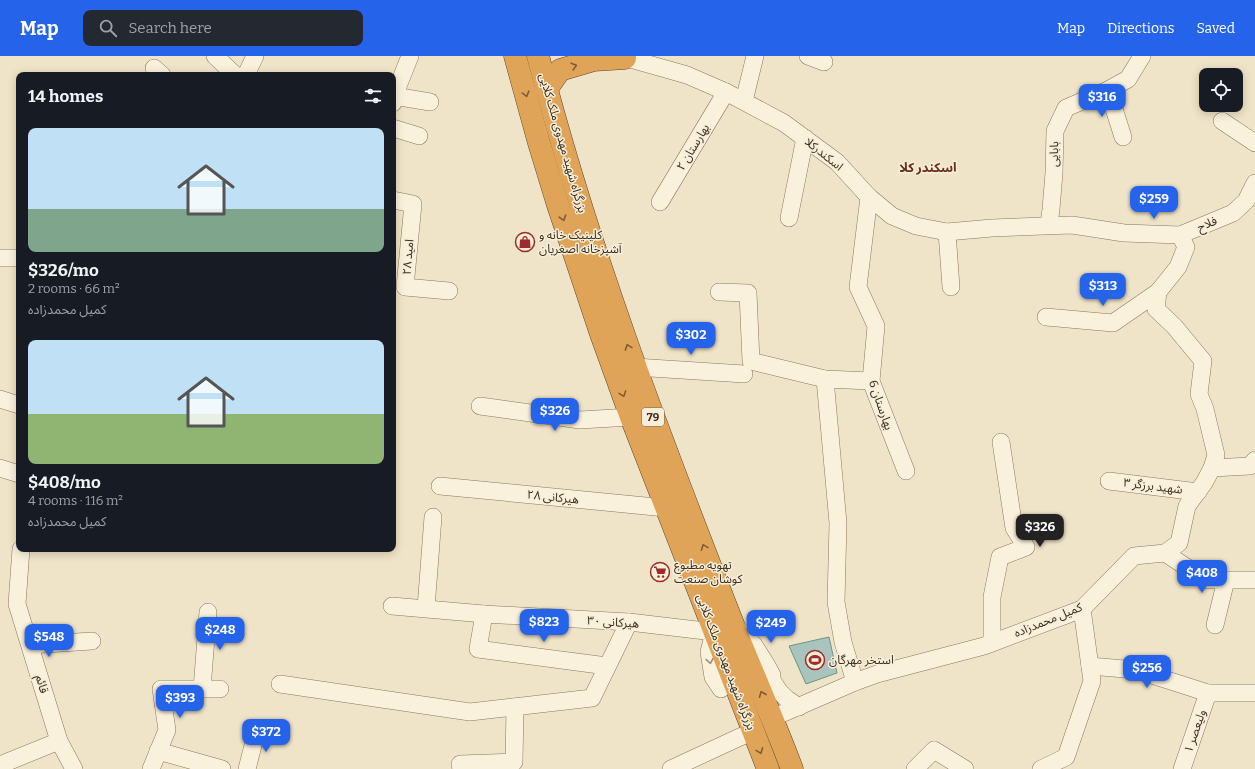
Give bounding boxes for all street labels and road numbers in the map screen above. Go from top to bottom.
street label: بزرگراه شهید مهدوی ملک کلایی [536,72,590,214]
street label: بهارستان ۲ [674,121,712,173]
street label: اسکندرکلا [802,134,846,174]
street label: بابایی [1047,141,1061,167]
street label: فلاح [1195,214,1220,236]
street label: امید ۲۸ [399,238,417,276]
street label: بهارستان 6 [866,378,896,432]
road number: 79 [642,408,664,426]
street label: شهید برزگر ۳ [1123,475,1183,497]
street label: هیرکانی ۲۸ [526,487,580,507]
street label: بزرگراه شهید مهدوی ملک کلایی [694,592,758,732]
street label: کمیل محمدزاده [1012,600,1085,640]
street label: هیرکانی ۳۰ [586,613,640,631]
street label: قائم [31,673,51,696]
street label: ولیعصر ۱ [1181,708,1209,754]

